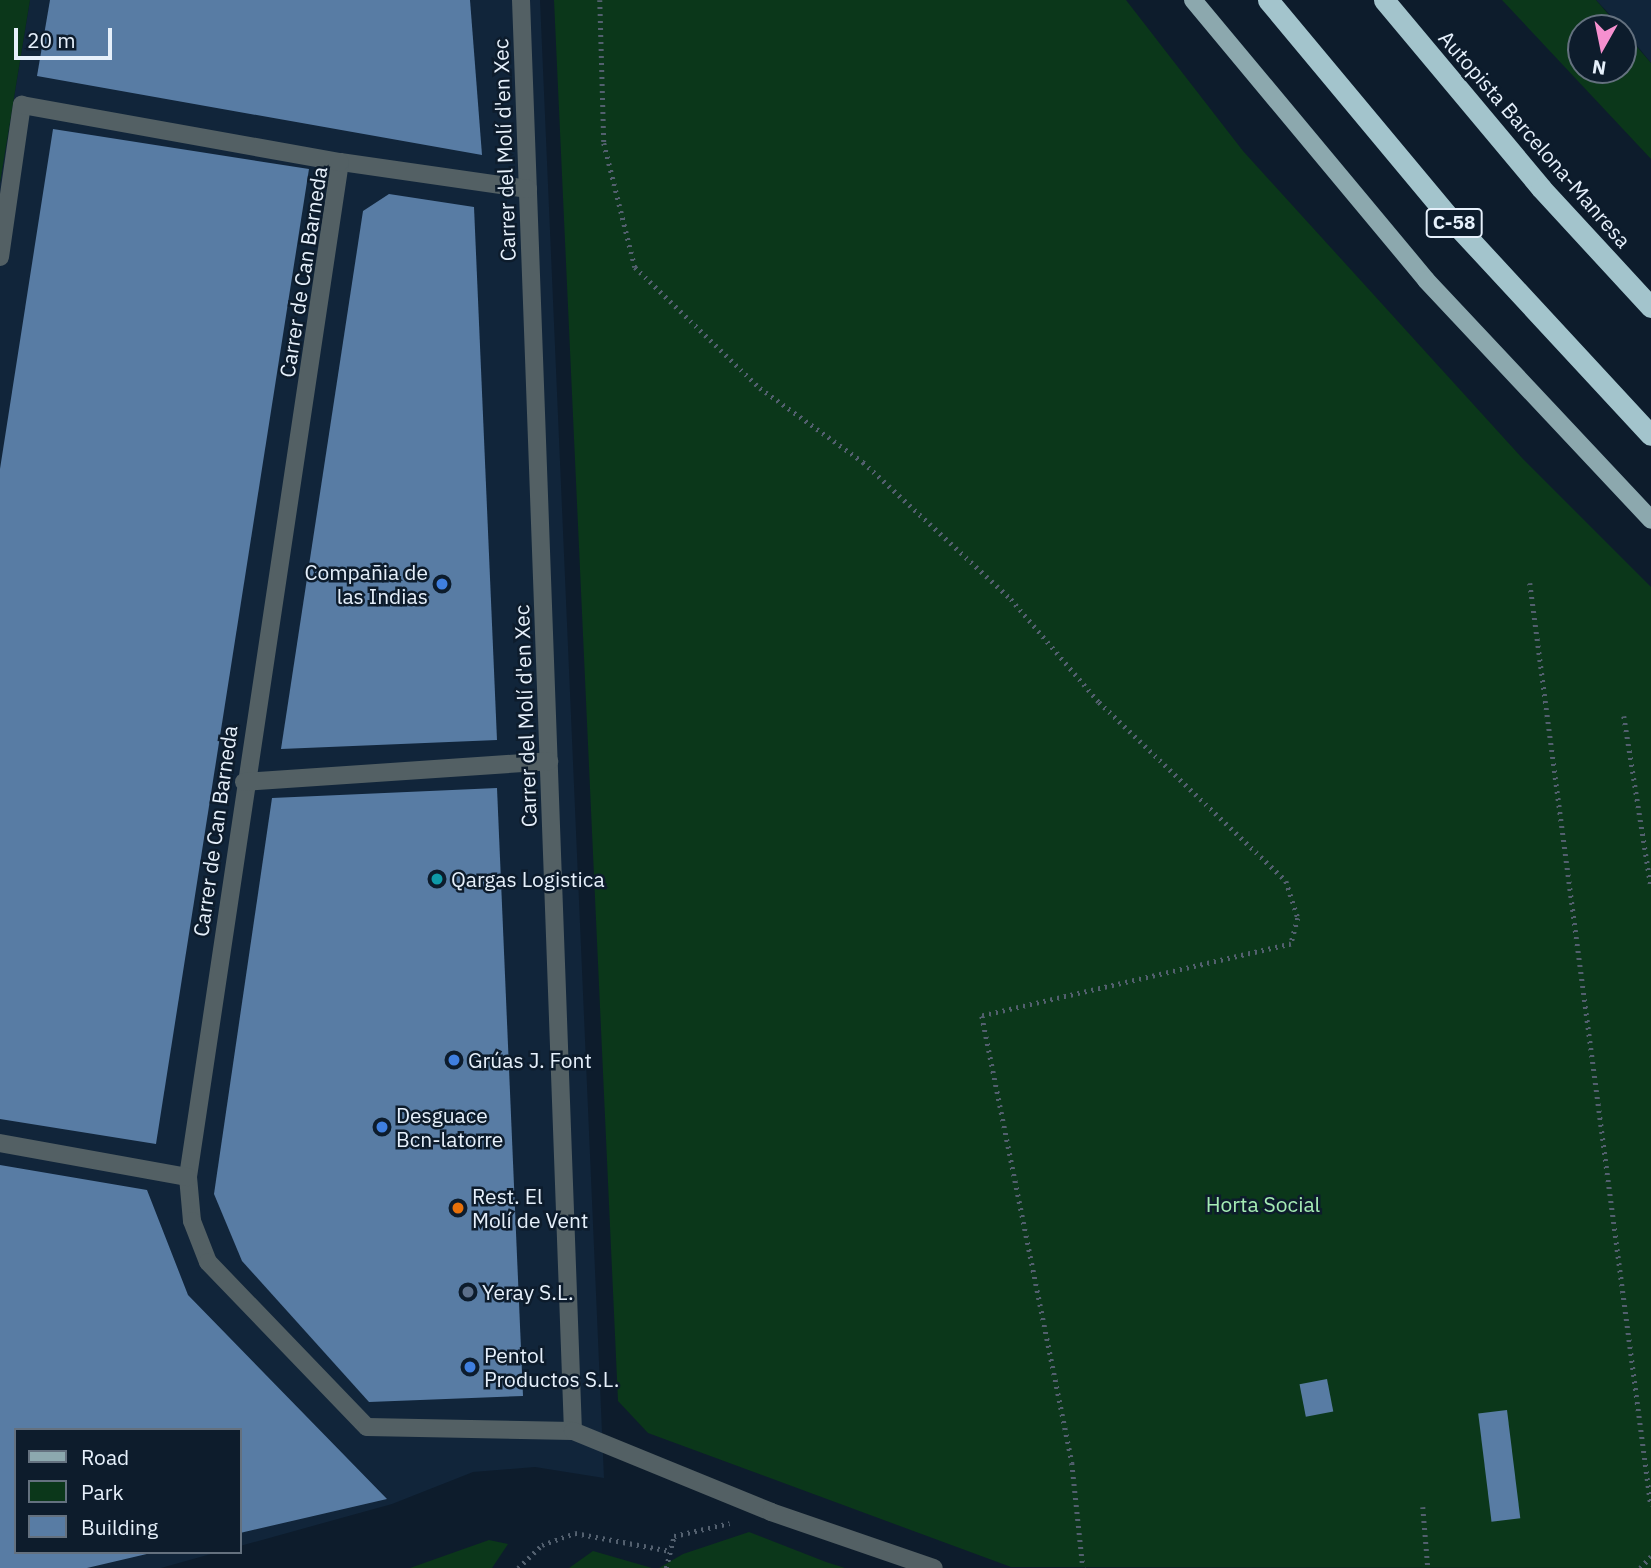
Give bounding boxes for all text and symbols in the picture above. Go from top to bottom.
scale bar [18,14,116,58]
north arrow [1567,14,1637,84]
street label: Autopista Barcelona-Manresa [1434,25,1636,253]
text: 20 m [27,26,76,54]
street label: Carrer del Molí d'en Xec [488,38,520,262]
text: N [1590,55,1608,81]
street label: Carrer de Can Barneda [274,165,332,379]
road number: C-58 [1424,208,1484,238]
place label: Compañia de las Indias [304,559,428,609]
marker: Compañia de las Indias [434,576,450,592]
street label: Carrer del Molí d'en Xec [509,604,541,828]
street label: Carrer de Can Barneda [188,724,242,938]
place label: Qargas Logistica [451,866,605,892]
marker: Qargas Logistica [429,871,445,887]
place label: Grúas J. Font [468,1047,592,1073]
marker: Grúas J. Font [446,1052,462,1068]
place label: Desguace Bcn-latorre [396,1102,503,1152]
marker: Desguace Bcn-latorre [374,1119,390,1135]
place label: Rest. El Molí de Vent [472,1183,588,1233]
park label: Horta Social [1206,1191,1320,1217]
marker: Rest. El Molí de Vent [450,1200,466,1216]
place label: Yeray S.L. [482,1279,574,1305]
marker: Yeray S.L. [460,1284,476,1300]
place label: Pentol Productos S.L. [484,1342,619,1392]
marker: Pentol Productos S.L. [462,1359,478,1375]
legend [14,1428,242,1554]
text: Road [81,1443,129,1471]
text: Park [81,1478,124,1506]
text: Building [81,1513,158,1541]

